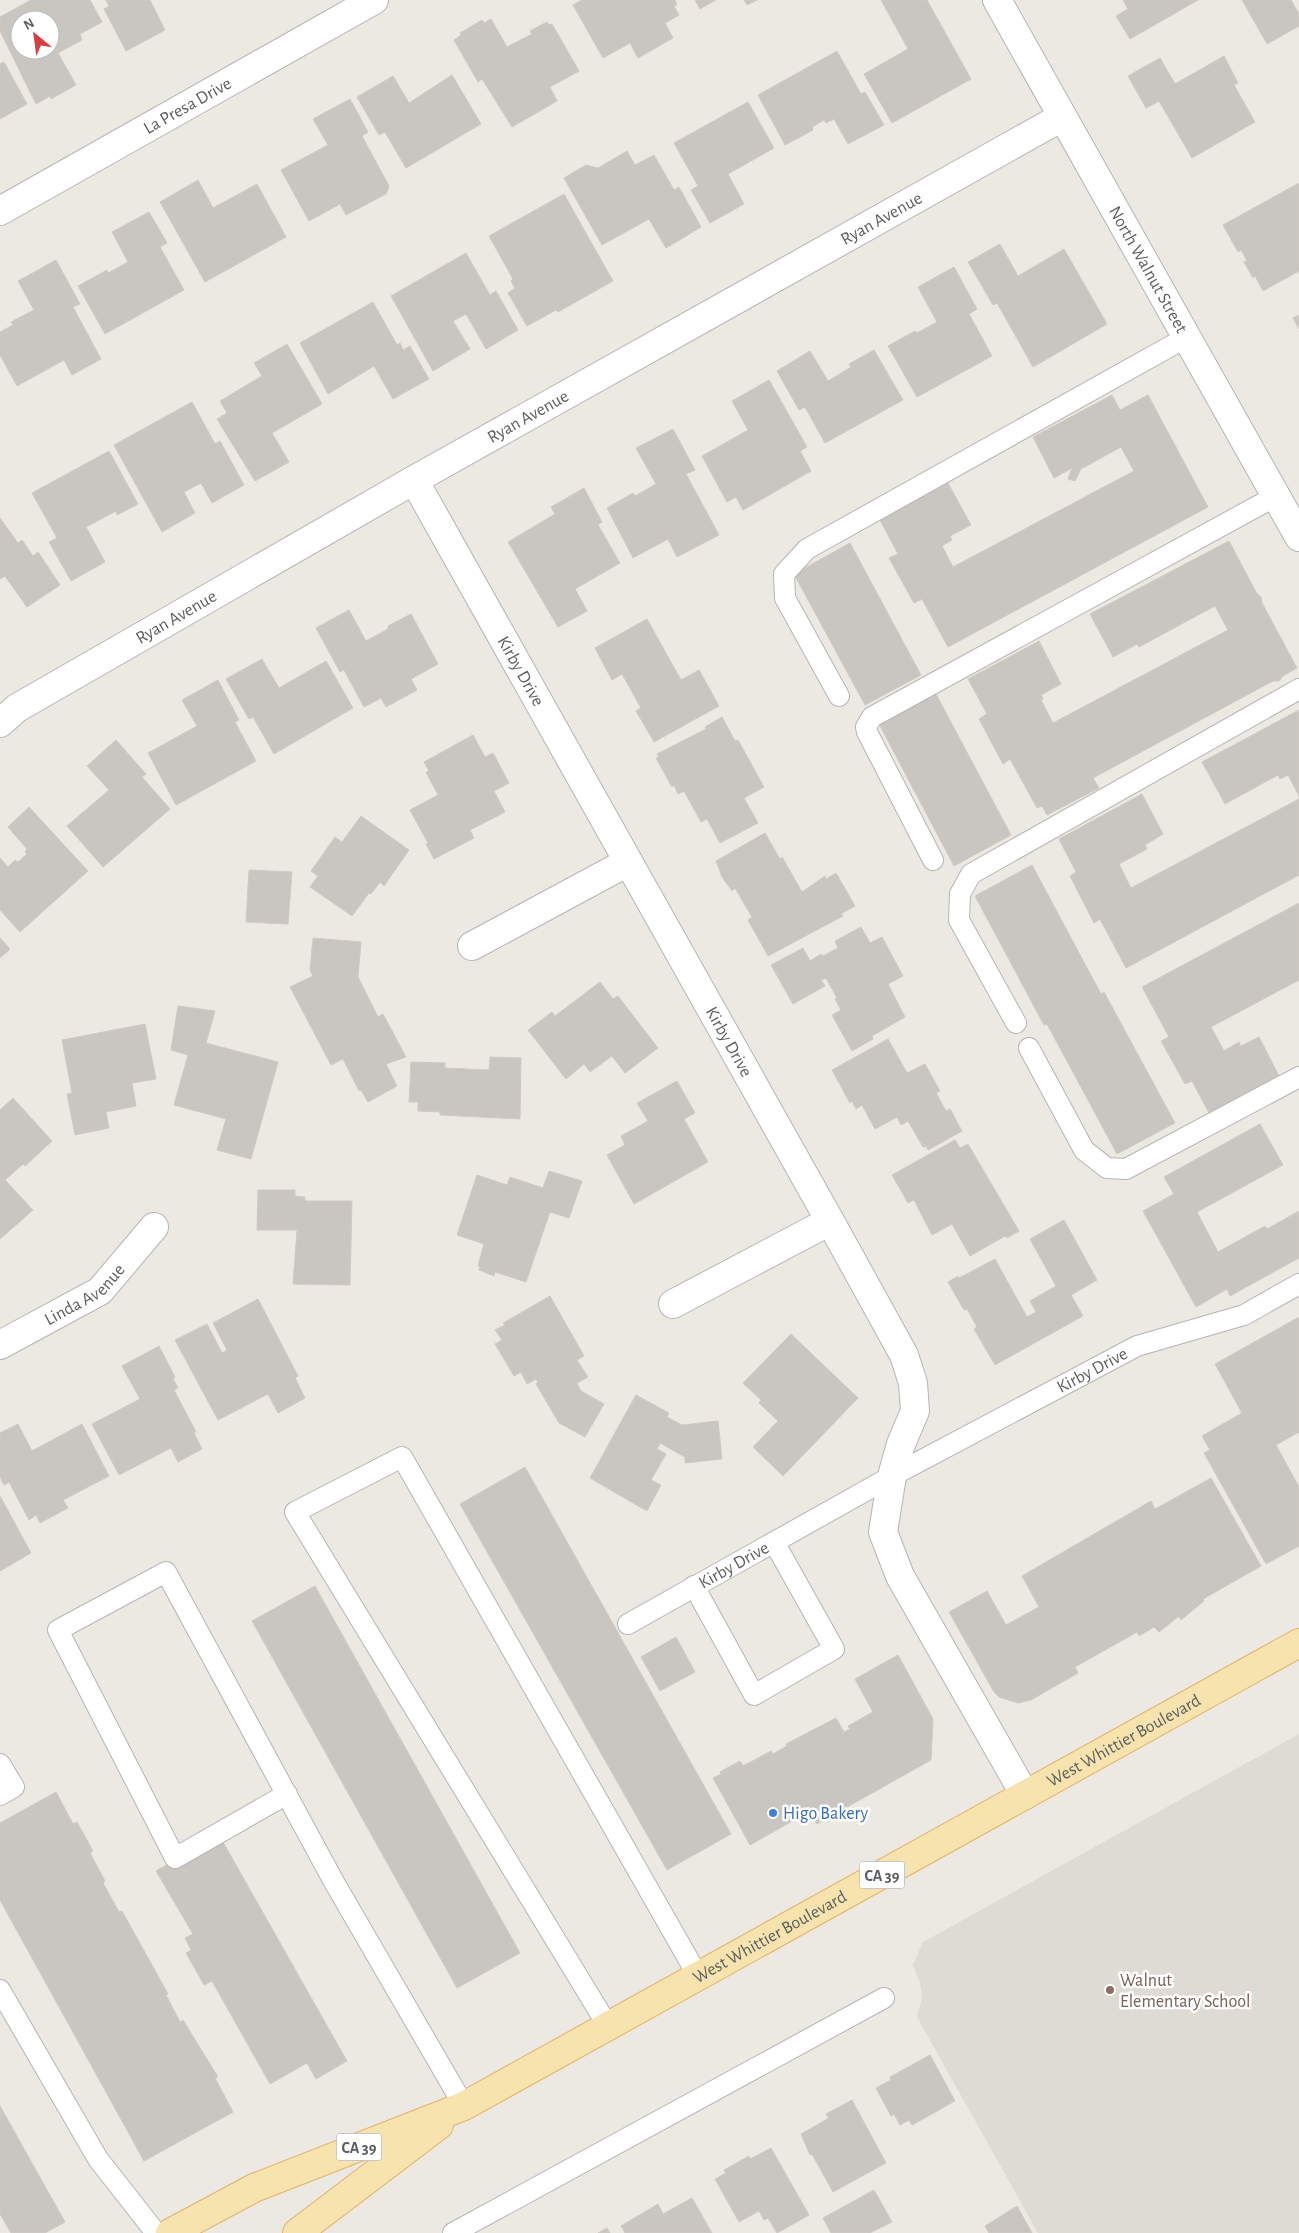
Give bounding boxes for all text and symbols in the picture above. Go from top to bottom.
north arrow [10,10,60,60]
text: N [22,16,37,33]
street label: La Presa Drive [141,74,235,138]
street label: Ryan Avenue [838,189,925,249]
street label: North Walnut Street [1105,203,1190,336]
street label: Ryan Avenue [485,387,572,447]
street label: Ryan Avenue [133,587,220,648]
street label: Kirby Drive [494,633,547,710]
street label: Kirby Drive [702,1004,755,1080]
street label: Linda Avenue [42,1261,129,1329]
street label: Kirby Drive [1054,1345,1131,1397]
street label: Kirby Drive [696,1539,772,1592]
street label: West Whittier Boulevard [1044,1691,1204,1791]
place label: Higo Bakery [783,1805,868,1823]
marker: Higo Bakery [767,1807,779,1819]
road number: CA 39 [860,1862,904,1888]
street label: West Whittier Boulevard [690,1888,850,1987]
place label: Walnut Elementary School [1120,1972,1251,2011]
marker: Walnut Elementary School [1104,1984,1116,1996]
road number: CA 39 [336,2134,382,2160]

